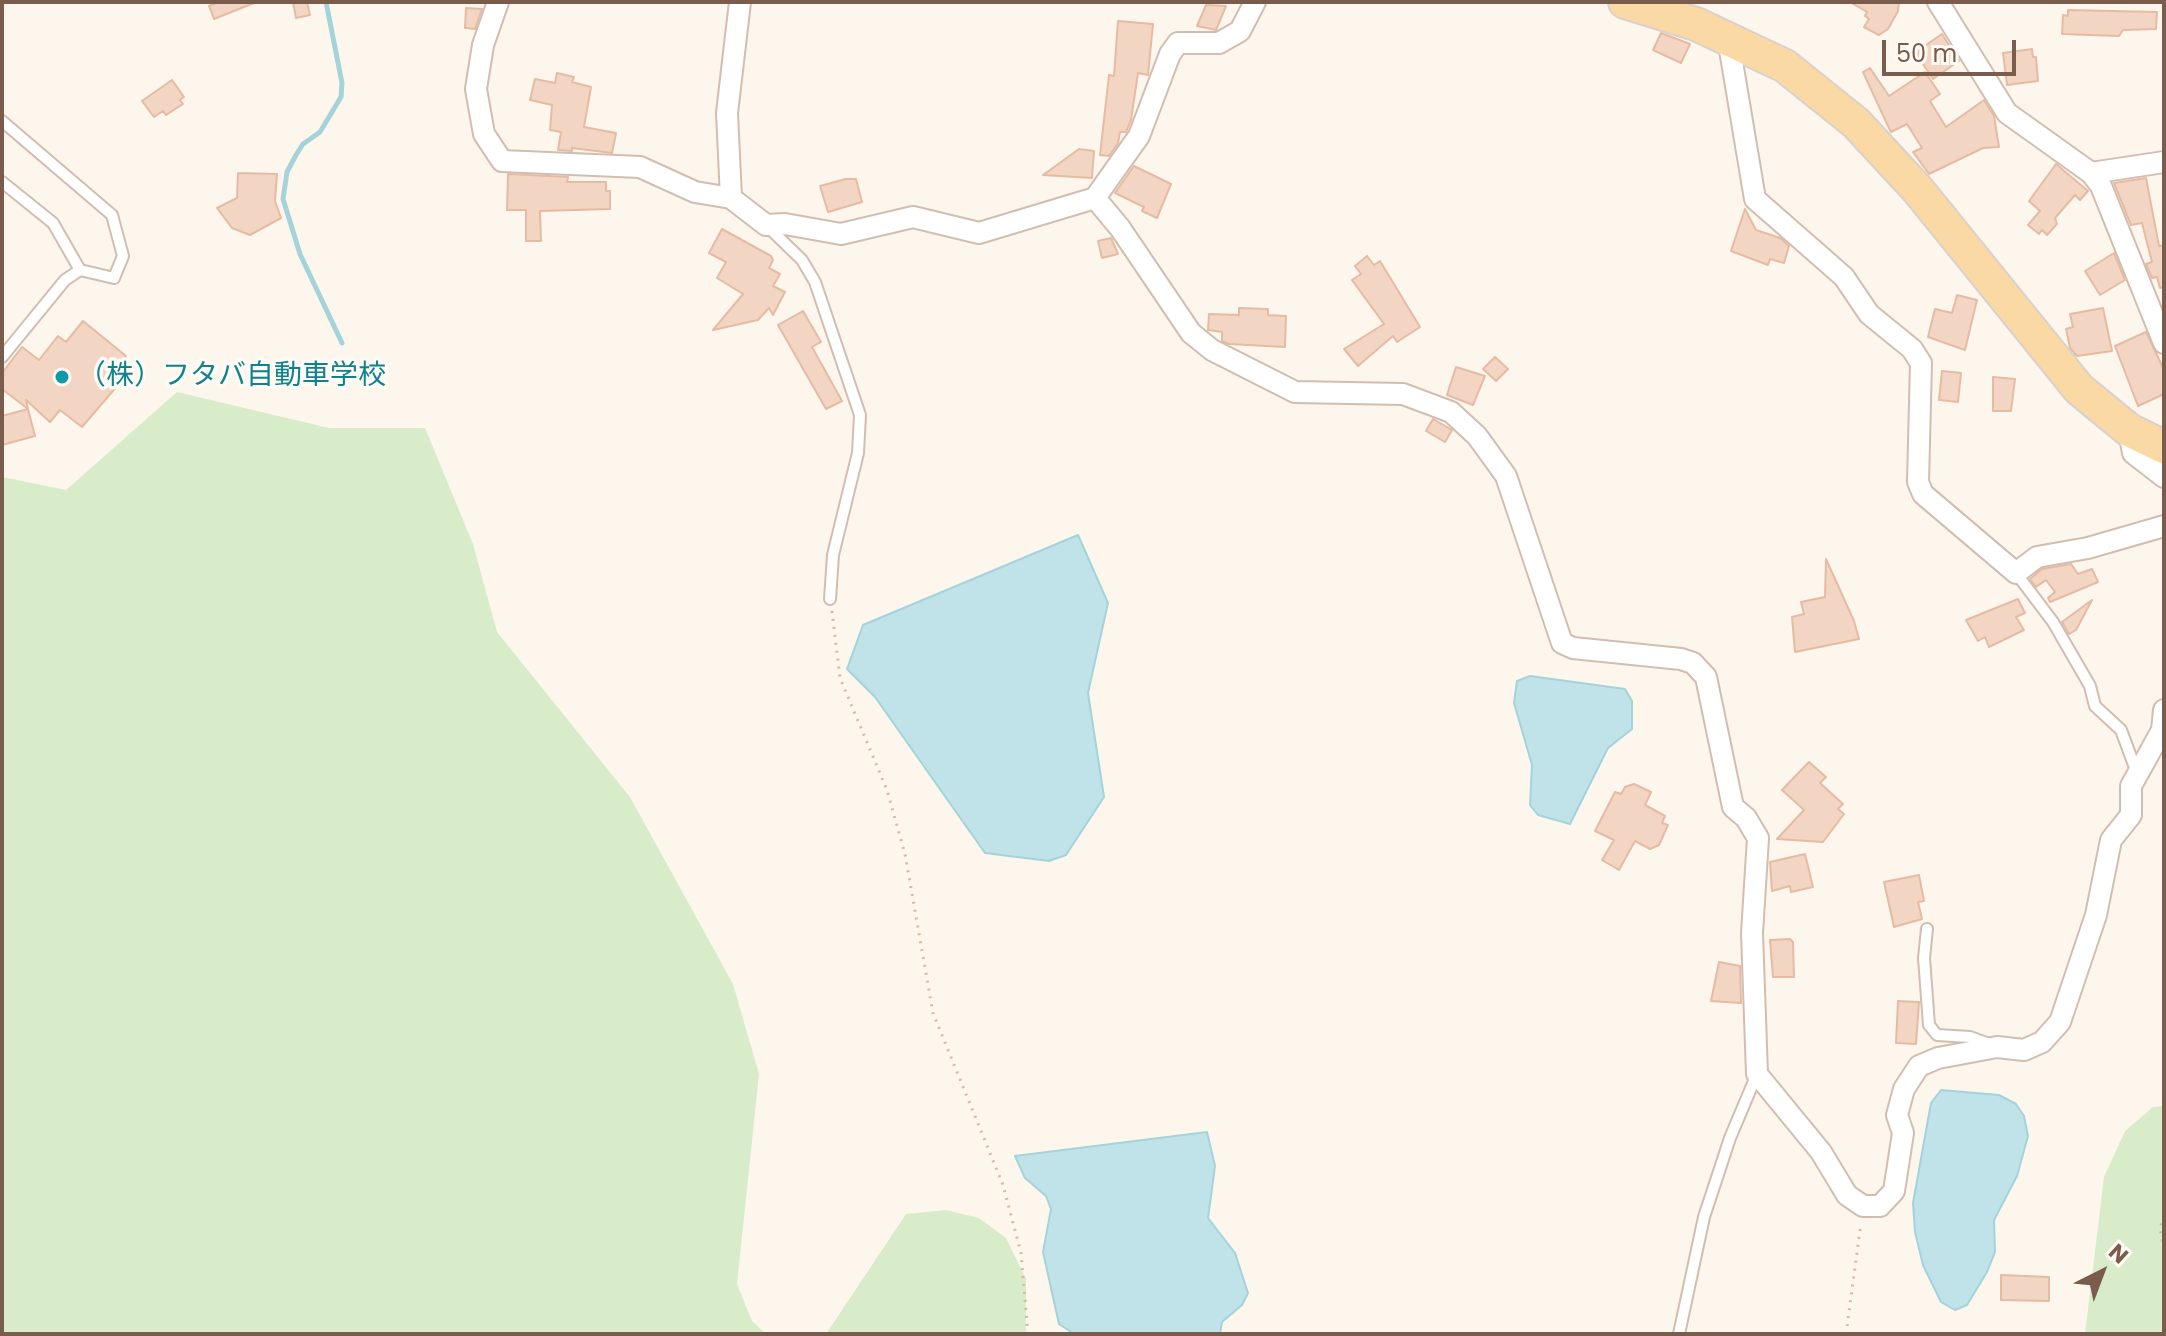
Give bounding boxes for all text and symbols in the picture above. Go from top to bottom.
scale bar [1886,24,2020,74]
text: 50 m [1896,37,1957,70]
place label: （株）フタバ自動車学校 [78,360,386,394]
marker: （株）フタバ自動車学校 [53,368,71,386]
north arrow [2062,1232,2142,1312]
text: N [2102,1237,2135,1271]

